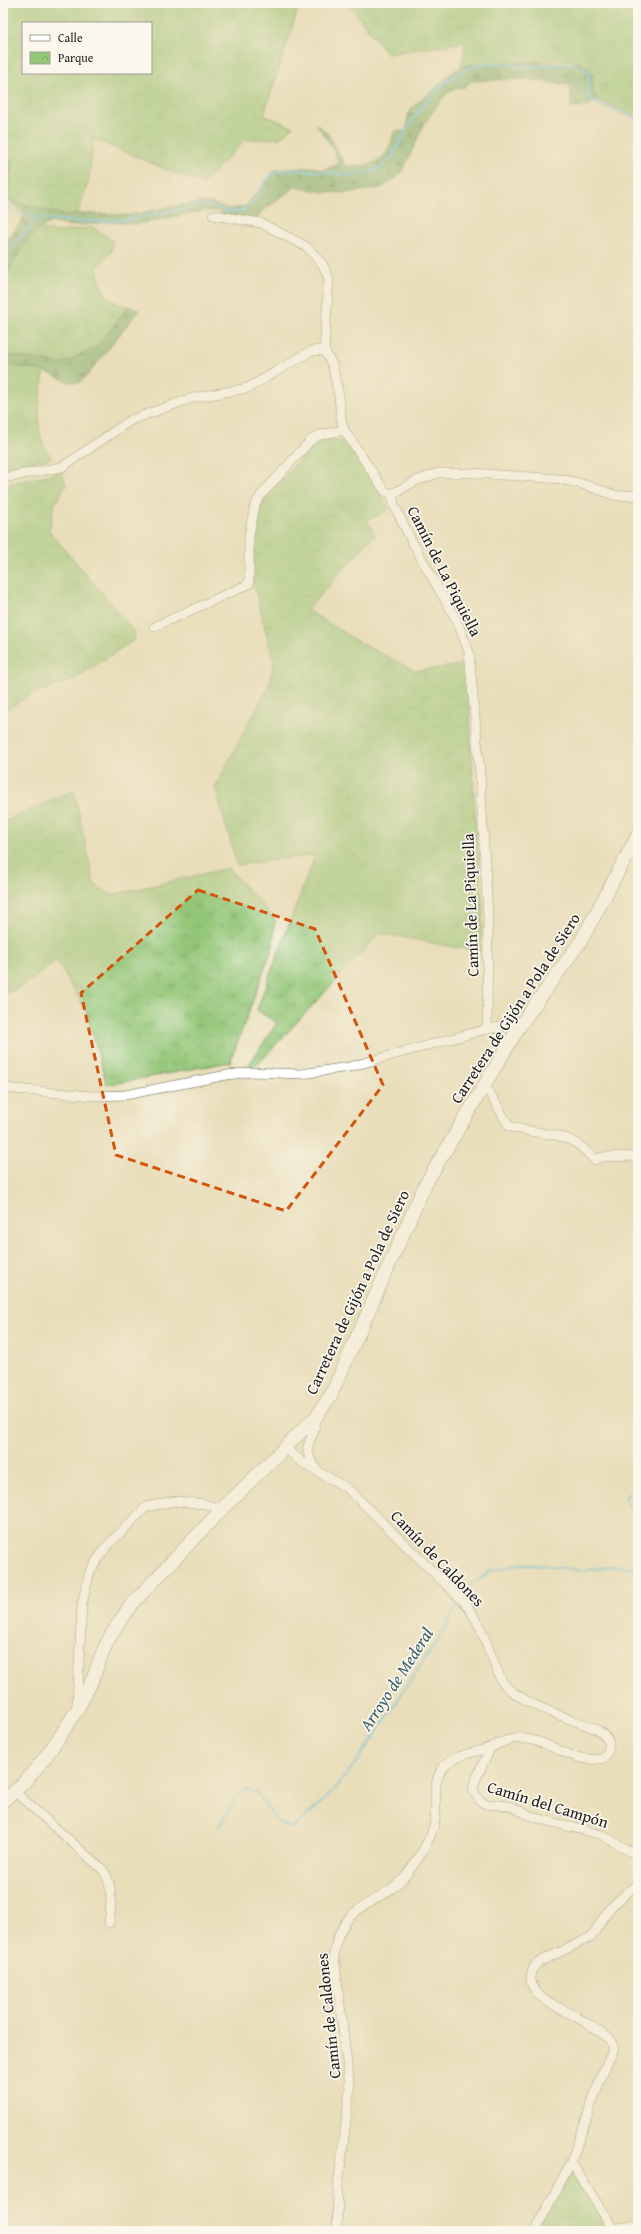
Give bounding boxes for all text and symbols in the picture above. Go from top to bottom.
legend [22,22,152,74]
text: Calle [58,29,83,46]
text: Parque [58,49,94,66]
street label: Camín de La Piquiella [402,502,488,641]
street label: Camín de La Piquiella [455,832,484,977]
street label: Carretera de Gijón a Pola de Siero [444,908,586,1108]
street label: Carretera de Gijón a Pola de Siero [299,1186,415,1398]
street label: Camín de Caldones [386,1504,490,1612]
water label: Arroyo de Mederal [353,1622,439,1736]
street label: Camín del Campón [484,1774,612,1834]
street label: Camín de Caldones [309,1952,347,2080]

